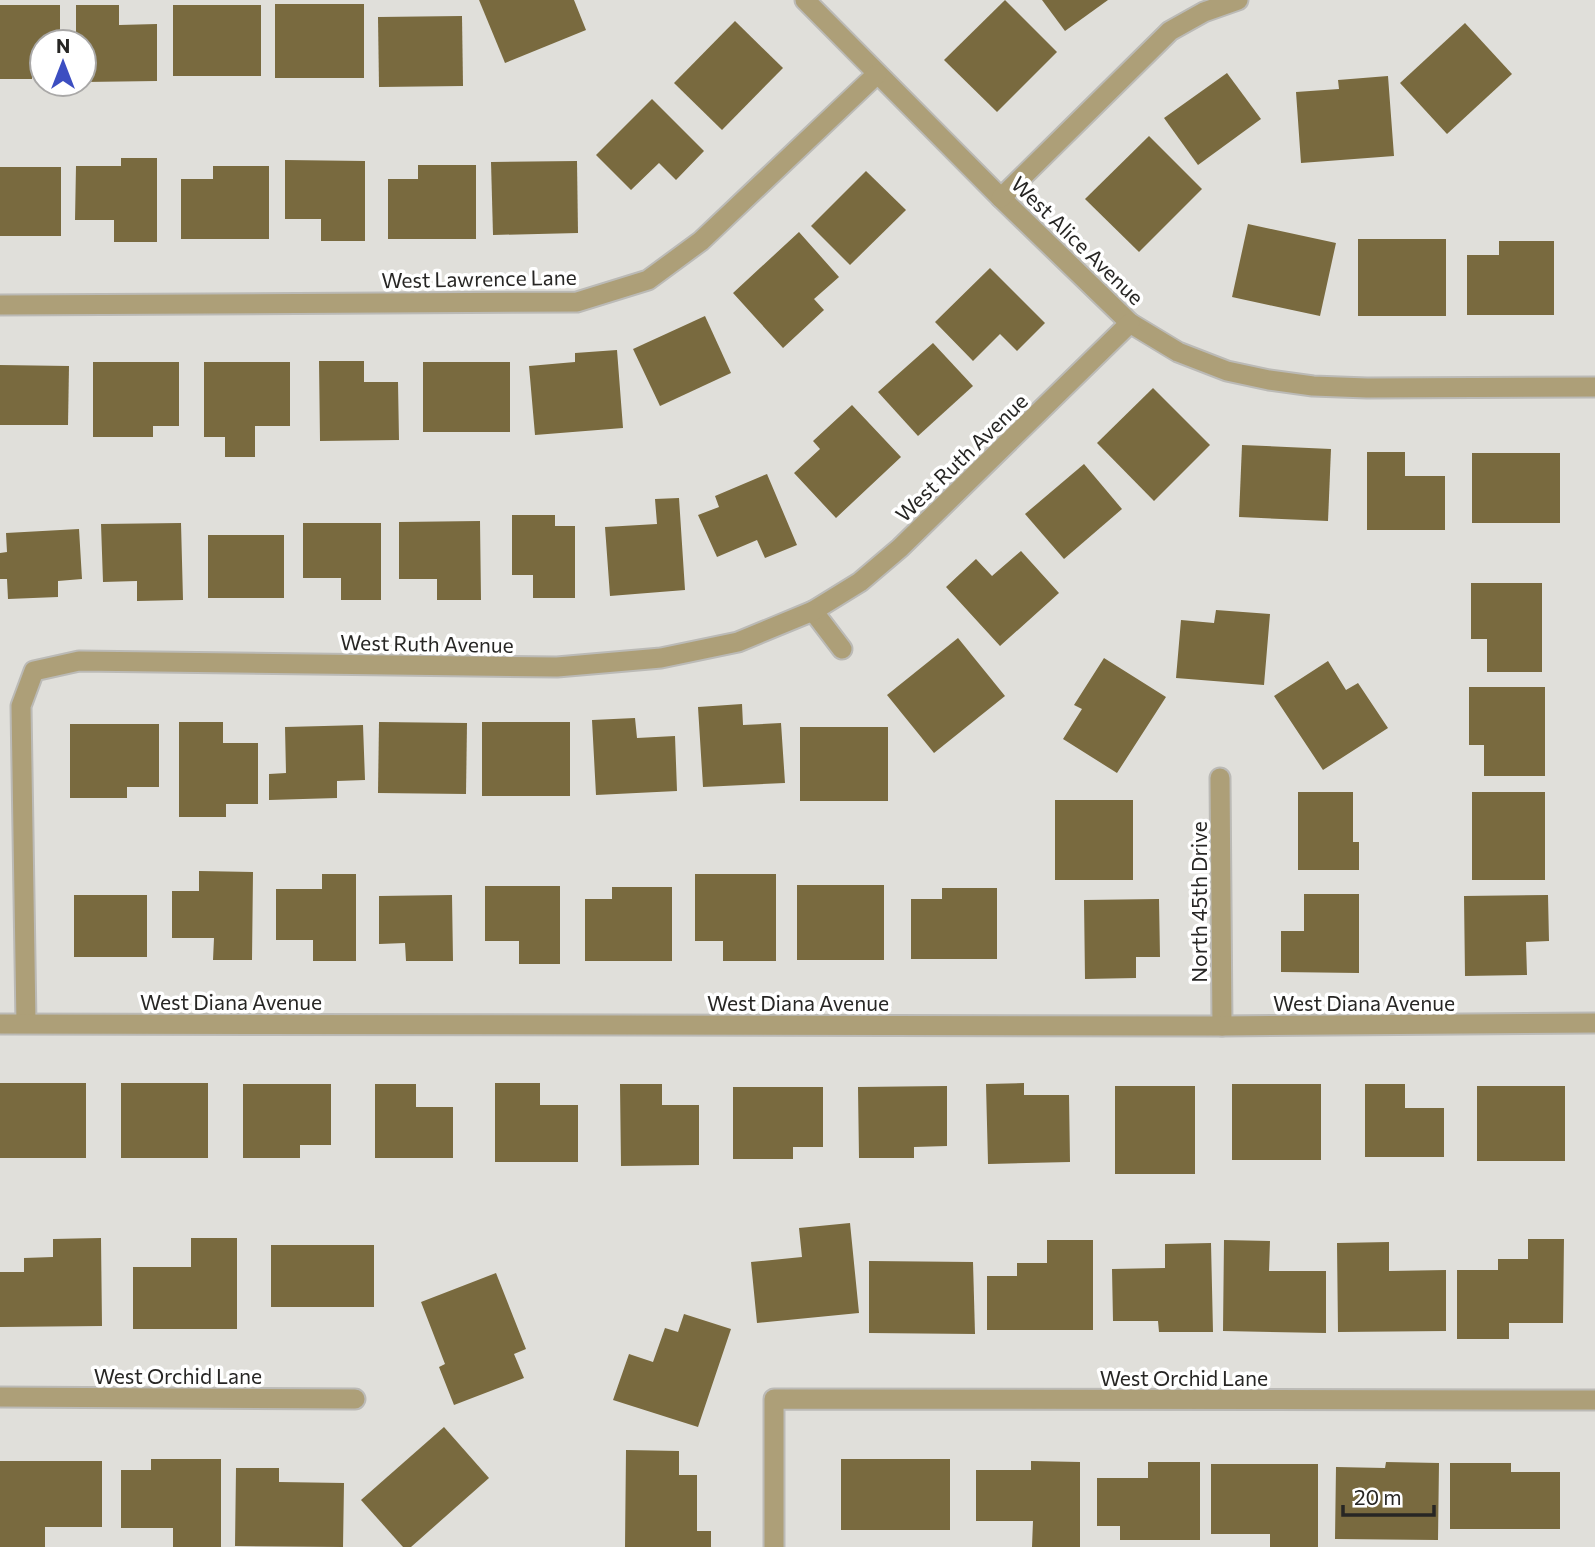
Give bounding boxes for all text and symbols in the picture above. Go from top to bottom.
north arrow [28,28,98,98]
text: N [56,34,70,57]
street label: West Alice Avenue [1007,171,1149,309]
street label: West Lawrence Lane [381,264,577,292]
street label: West Ruth Avenue [890,388,1032,526]
street label: West Ruth Avenue [340,629,514,657]
street label: North 45th Drive [1186,821,1211,983]
street label: West Diana Avenue [140,989,322,1014]
street label: West Diana Avenue [707,990,889,1015]
street label: West Diana Avenue [1273,990,1455,1015]
street label: West Orchid Lane [94,1363,262,1388]
street label: West Orchid Lane [1100,1365,1268,1390]
scale bar [1343,1474,1434,1518]
text: 20 m [1354,1484,1402,1509]

